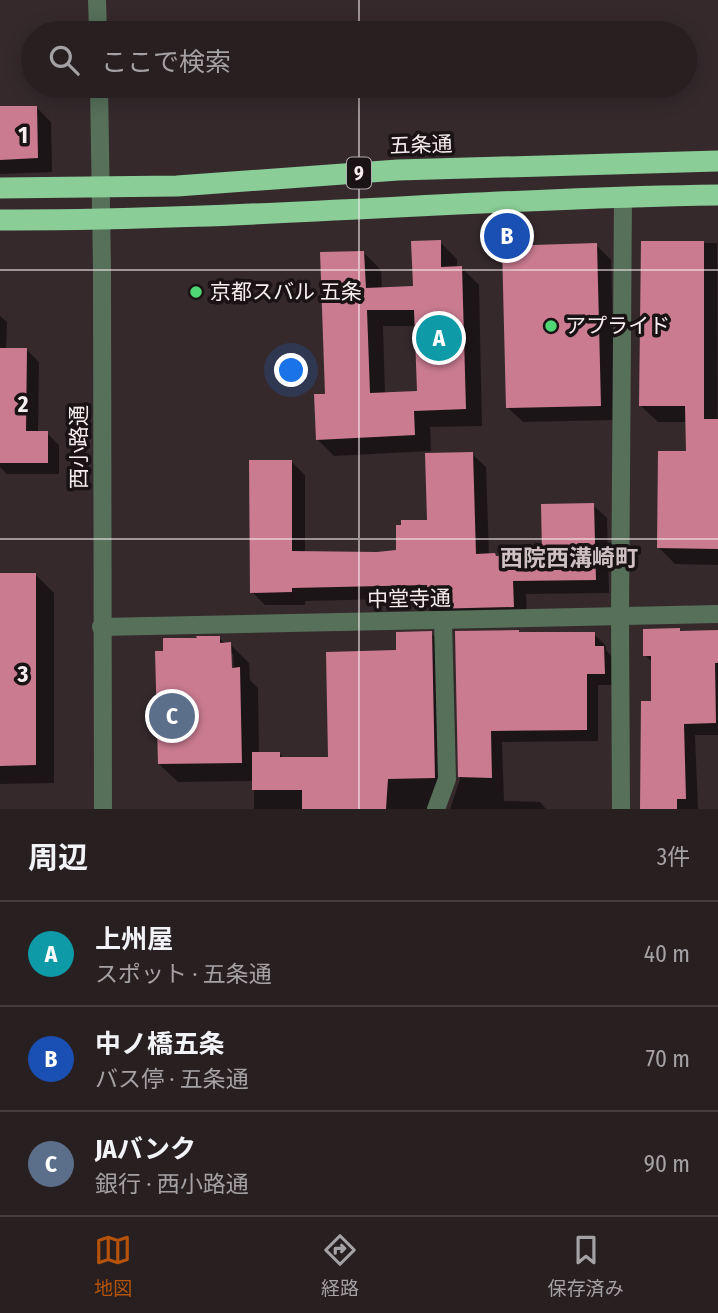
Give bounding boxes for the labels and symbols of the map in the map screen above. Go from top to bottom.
text: 1 [18,121,28,149]
street label: 五条通 [389,131,453,159]
road number: 9 [347,158,371,188]
pin: B [484,210,530,262]
place label: 京都スバル 五条 [210,279,362,305]
marker: 京都スバル 五条 [188,284,204,300]
pin: A [416,312,462,364]
place label: アプライド [565,313,670,339]
marker: アプライド [543,318,559,334]
your location [274,353,308,387]
text: 2 [17,390,29,418]
street label: 西小路通 [66,405,92,489]
district label: 西院西溝崎町 [500,544,638,572]
street label: 中堂寺通 [367,585,451,613]
text: 3 [17,660,29,688]
pin: C [149,690,195,742]

